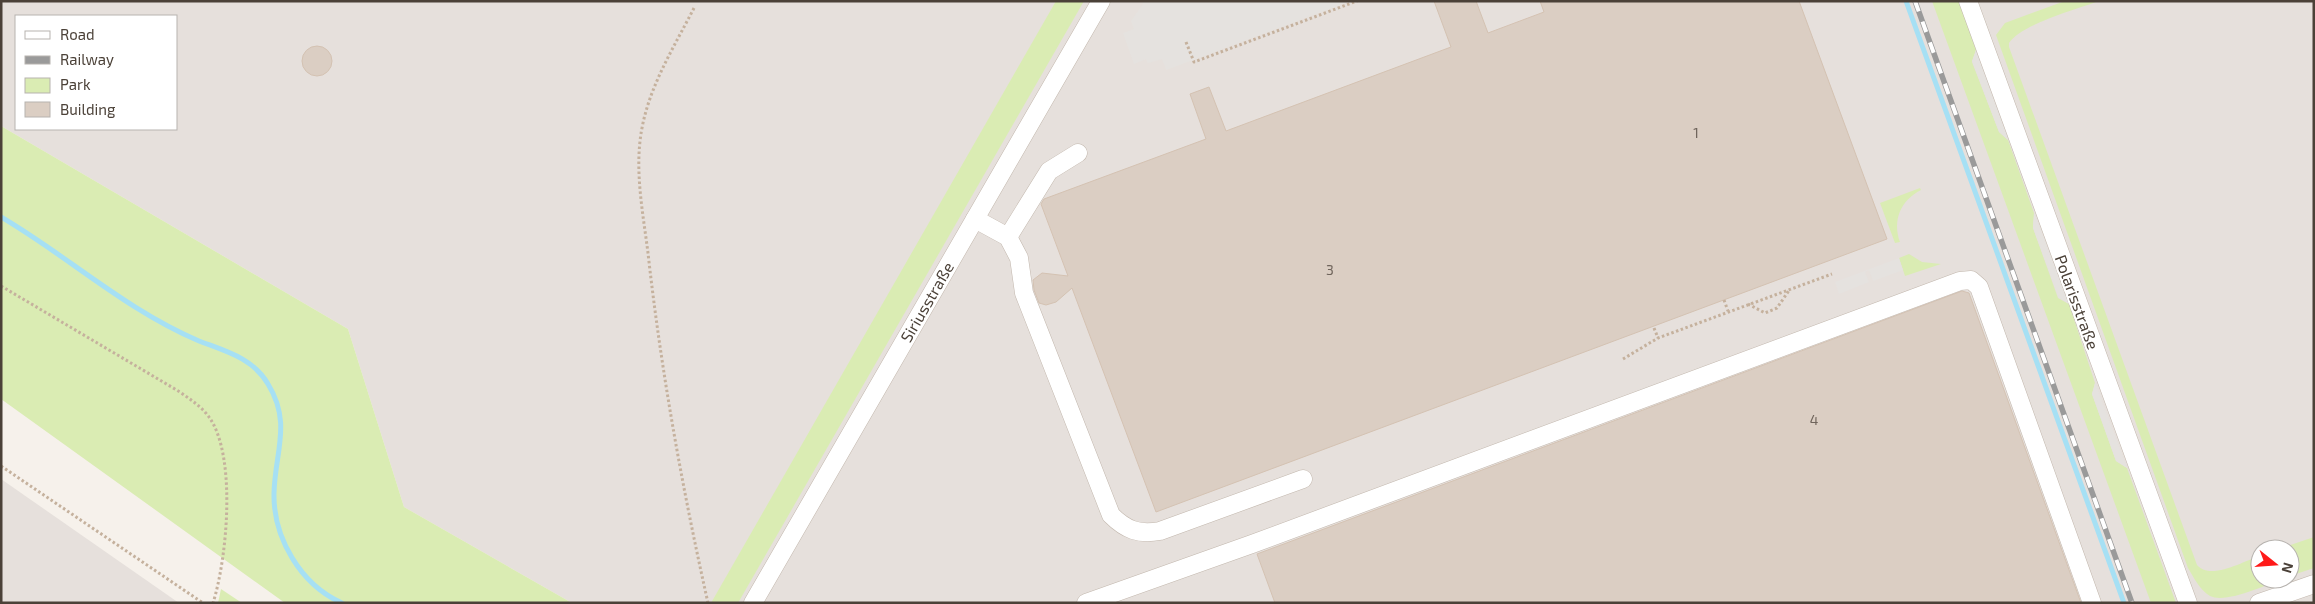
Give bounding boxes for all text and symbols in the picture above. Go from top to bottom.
legend [15,15,178,130]
text: Road [60,25,95,43]
text: Railway [60,50,114,68]
text: Park [60,75,91,93]
text: Building [60,100,116,118]
house number: 1 [1693,124,1699,141]
street label: Polarisstraße [2052,252,2103,352]
street label: Siriusstraße [896,258,957,345]
house number: 3 [1326,261,1334,278]
house number: 4 [1810,411,1818,428]
north arrow [2250,539,2300,589]
text: N [2278,561,2298,575]

